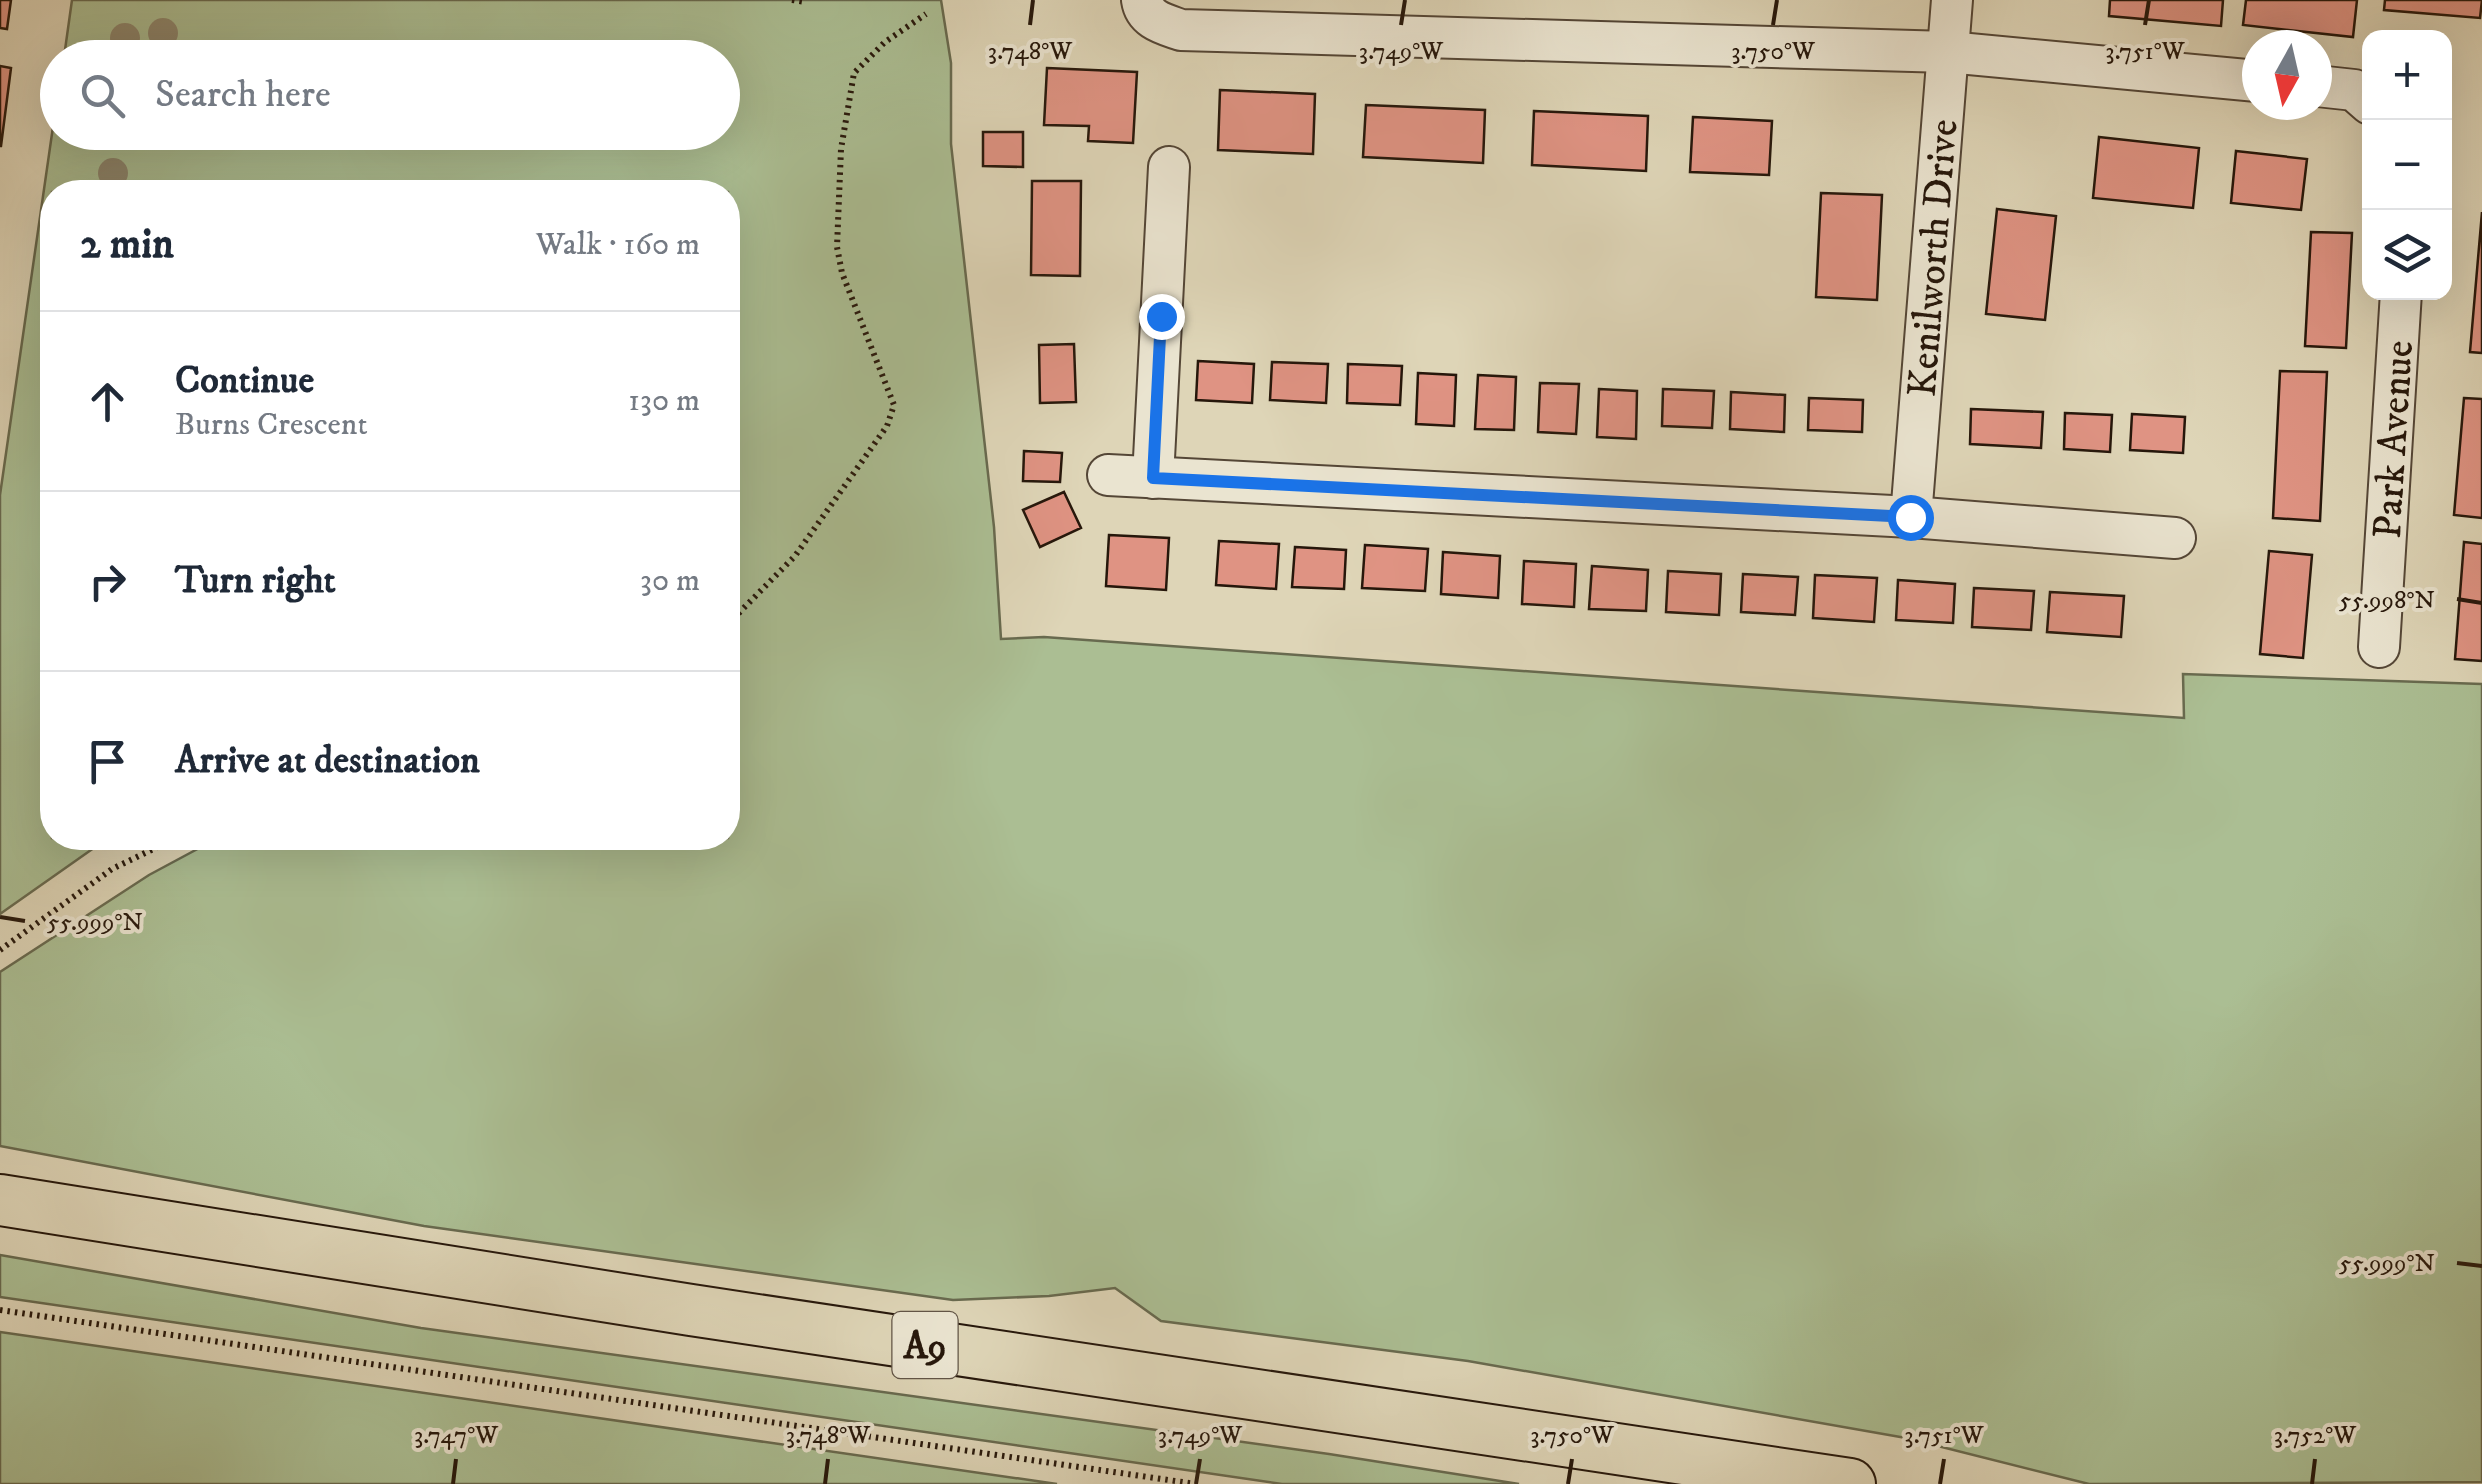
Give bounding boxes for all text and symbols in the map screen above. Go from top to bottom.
north arrow [2242,30,2332,120]
map controls [2362,30,2452,300]
button: + [2362,30,2452,120]
text: 3.748°W [988,36,1073,67]
text: 3.749°W [1359,36,1444,67]
text: 3.750°W [1731,36,1816,67]
text: 3.751°W [2105,36,2186,67]
search box [40,40,740,150]
icon: search [75,68,130,123]
text: Search here [155,71,331,119]
street label: Kenilworth Drive [1899,117,1970,399]
button: − [2362,120,2452,210]
button: layers [2362,210,2452,300]
text: 2 min [80,219,174,271]
text: Walk · 160 m [536,225,700,265]
route end [1139,294,1185,340]
street label: Park Avenue [2364,339,2426,540]
text: Continue [175,357,314,405]
icon: ahead [80,374,135,429]
text: 130 m [628,381,700,421]
text: Burns Crescent [175,405,368,445]
route start [1888,495,1934,541]
icon: right [80,554,135,609]
text: Turn right [175,557,336,605]
text: 30 m [640,561,700,601]
text: 55.998°N [2339,585,2435,616]
icon: arrive [80,734,135,789]
text: Arrive at destination [175,737,480,785]
text: 55.999°N [47,907,143,938]
text: 55.999°N [2339,1248,2435,1279]
road number: A9 [892,1312,958,1378]
text: 3.747°W [414,1420,499,1451]
text: 3.748°W [786,1420,871,1451]
text: 3.749°W [1158,1420,1243,1451]
text: 3.750°W [1530,1420,1615,1451]
text: 3.751°W [1904,1420,1985,1451]
text: 3.752°W [2274,1420,2357,1451]

